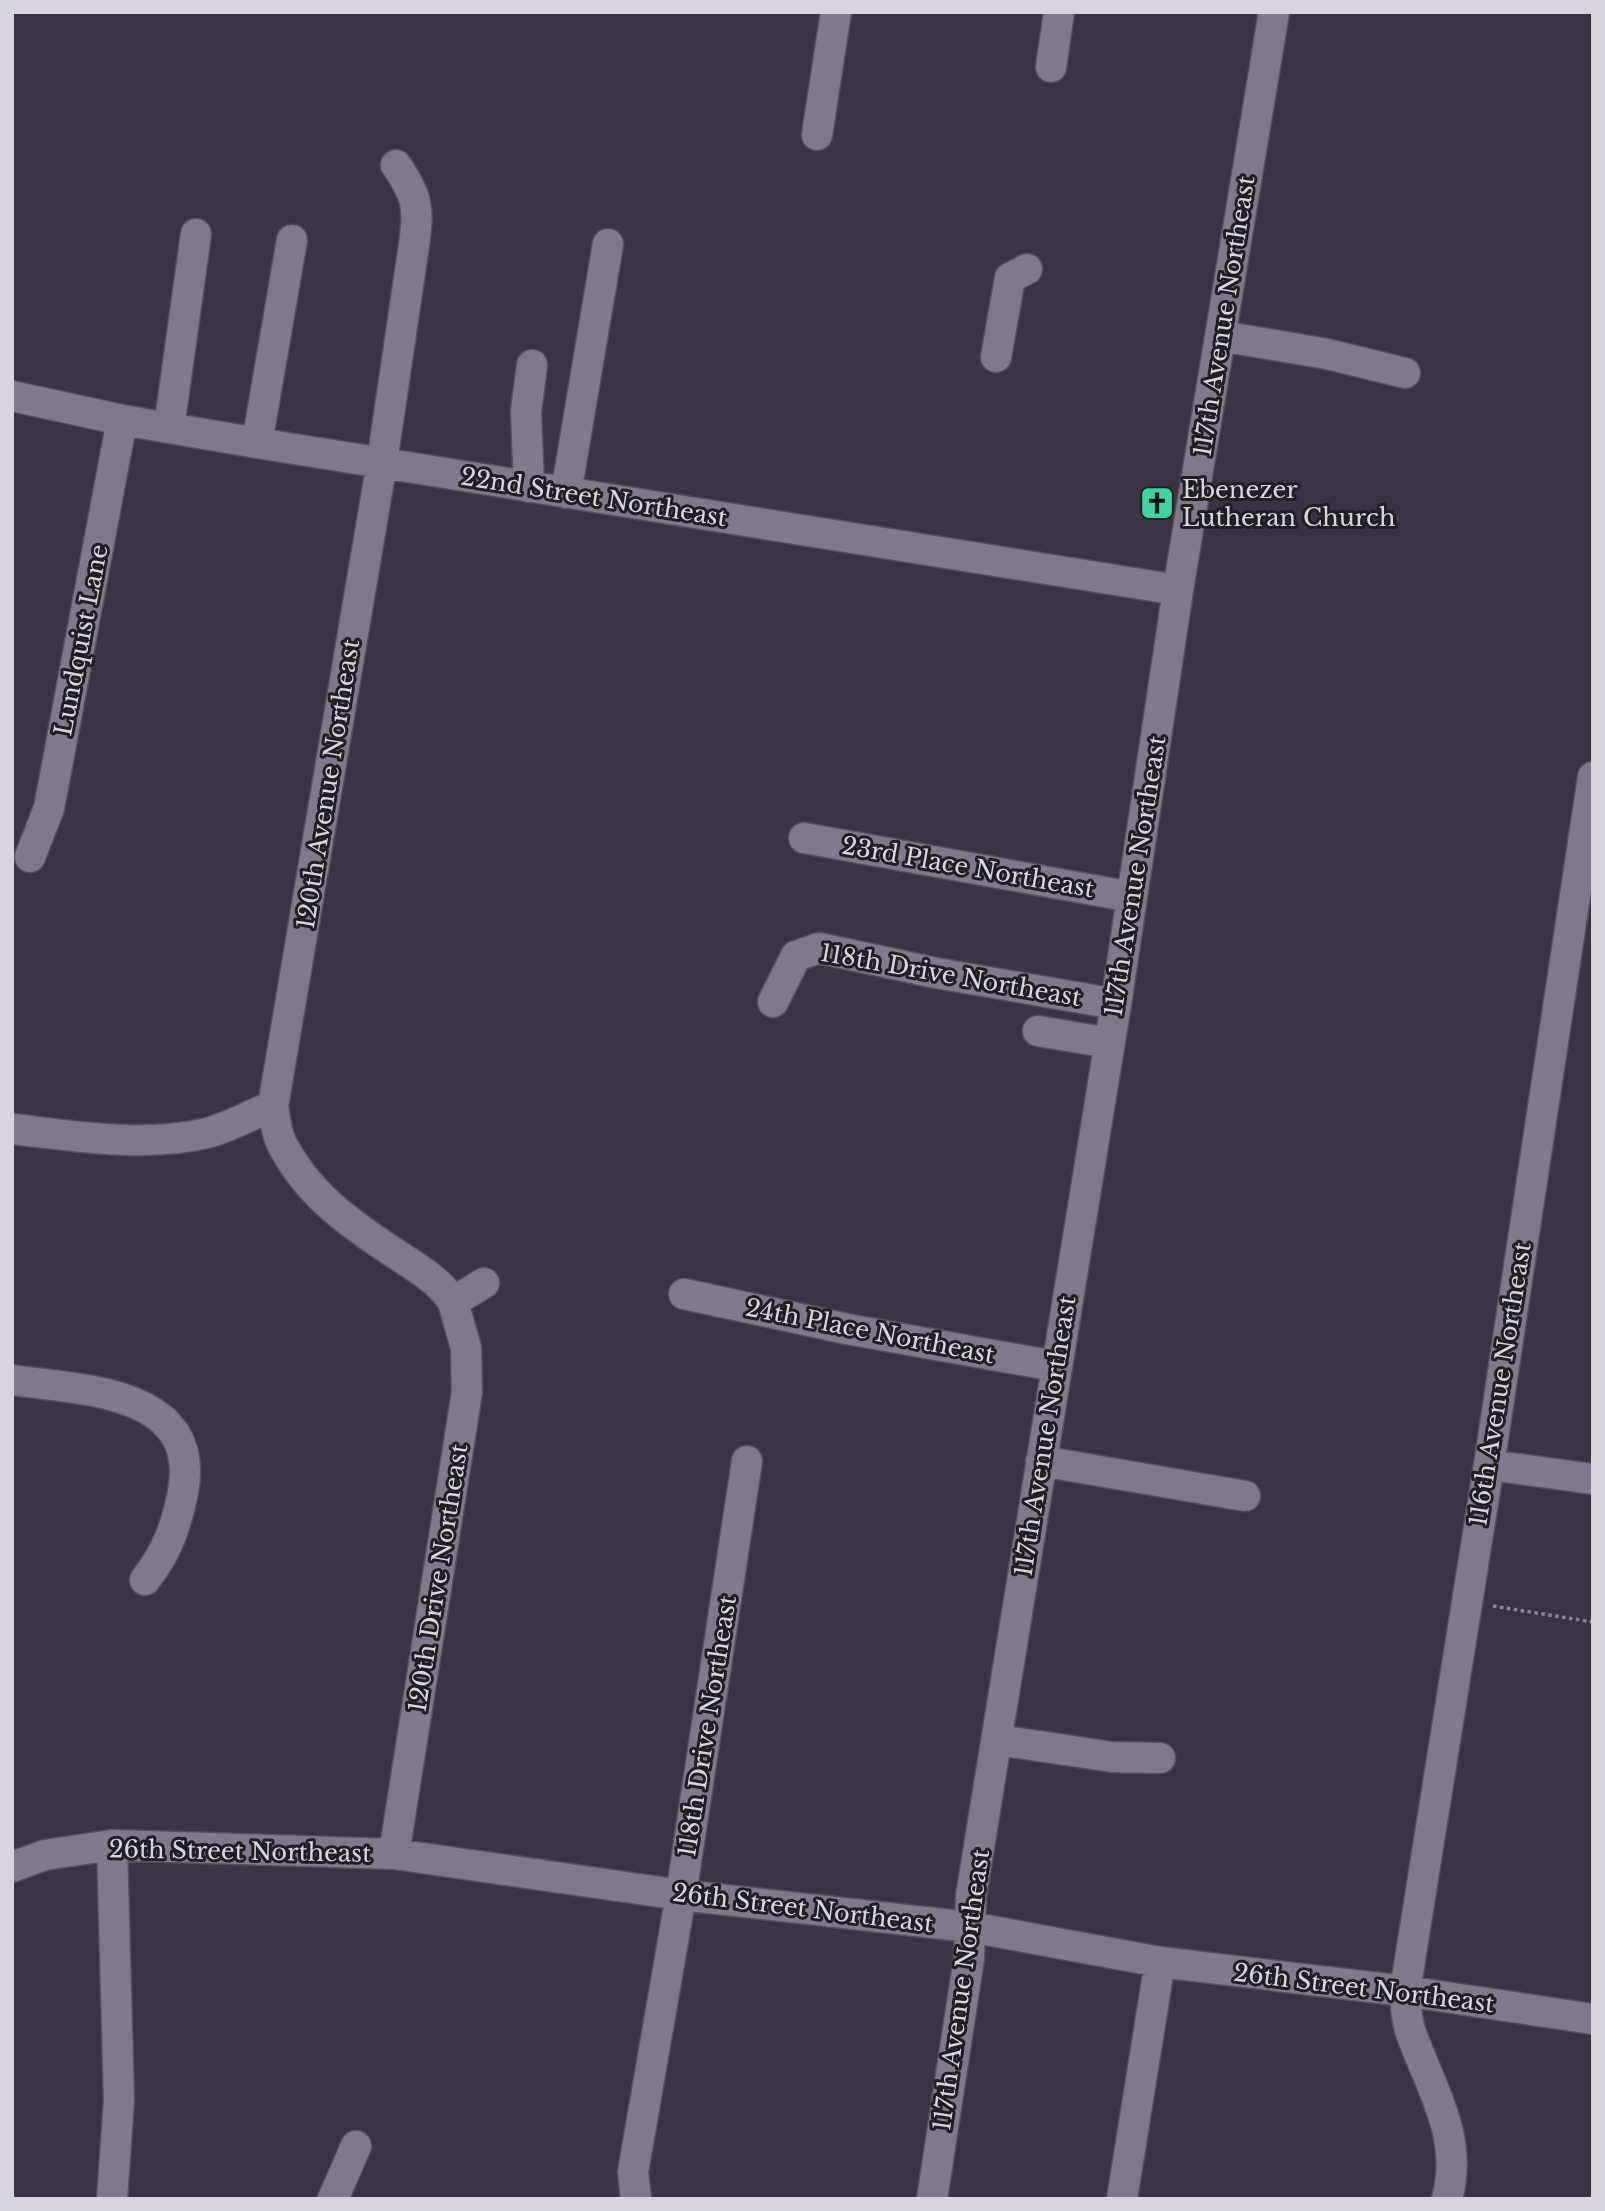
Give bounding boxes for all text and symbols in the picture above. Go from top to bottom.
street label: 117th Avenue Northeast [1187,174,1261,458]
street label: 22nd Street Northeast [459,462,729,532]
place label: Ebenezer Lutheran Church [1182,475,1395,532]
church icon: Ebenezer Lutheran Church [1138,484,1176,522]
street label: Lundquist Lane [48,542,114,738]
street label: 120th Avenue Northeast [291,637,365,931]
street label: 117th Avenue Northeast [1098,734,1172,1018]
street label: 23rd Place Northeast [840,831,1096,903]
street label: 118th Drive Northeast [818,938,1084,1012]
street label: 116th Avenue Northeast [1463,1240,1537,1528]
street label: 24th Place Northeast [743,1293,997,1369]
street label: 117th Avenue Northeast [1008,1294,1082,1578]
street label: 120th Drive Northeast [402,1442,474,1714]
street label: 118th Drive Northeast [672,1593,742,1859]
street label: 26th Street Northeast [109,1834,371,1868]
street label: 117th Avenue Northeast [927,1847,995,2133]
street label: 26th Street Northeast [671,1878,935,1938]
street label: 26th Street Northeast [1232,1958,1496,2018]

